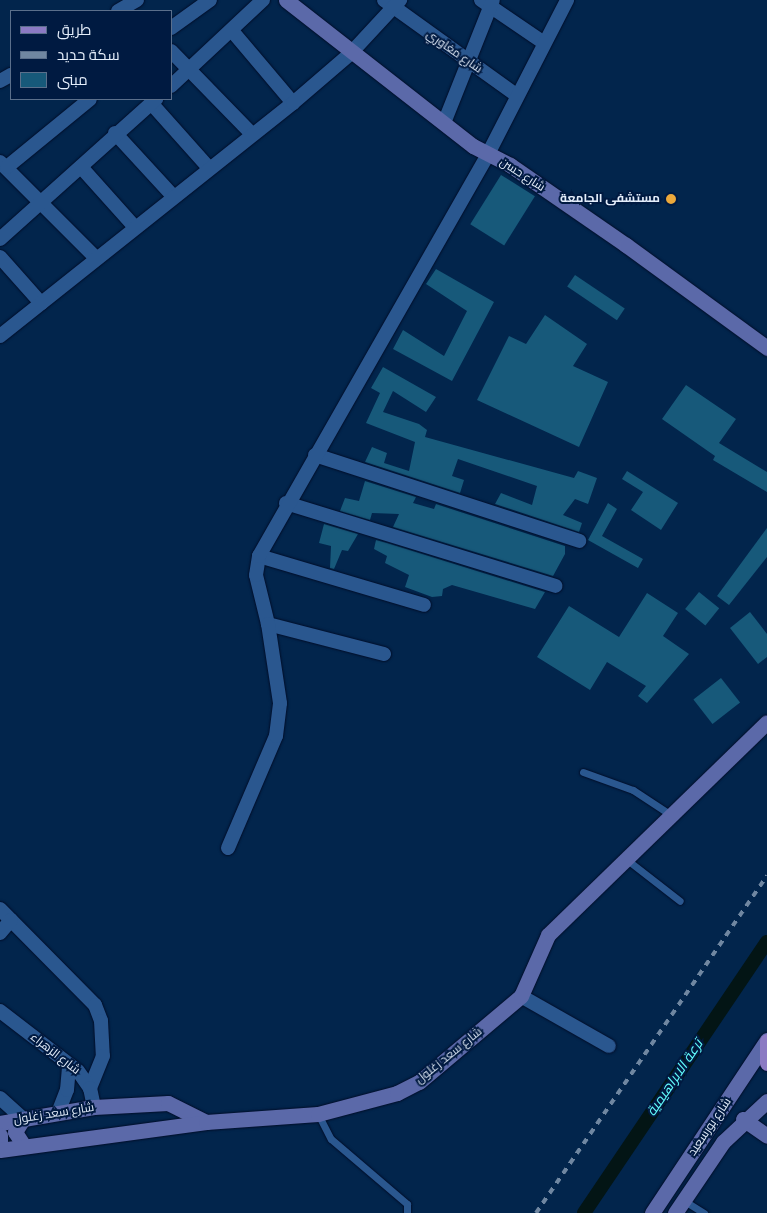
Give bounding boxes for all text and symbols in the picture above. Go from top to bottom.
legend [10,10,172,100]
text: طريق [57,21,91,39]
street label: شارع مغاوري [423,27,485,77]
text: سكة حديد [57,46,120,64]
text: مبنى [57,71,88,89]
street label: شارع حسن [497,155,547,195]
place label: مستشفى الجامعة [560,192,660,206]
marker: مستشفى الجامعة [664,192,678,206]
street label: شارع سعد زغلول [413,1025,485,1087]
street label: شارع الزهراء [27,1030,83,1078]
water label: ترعة الابراهيمية [643,1036,707,1120]
street label: شارع بورسعيد [685,1095,735,1159]
street label: شارع سعد زغلول [13,1101,95,1127]

